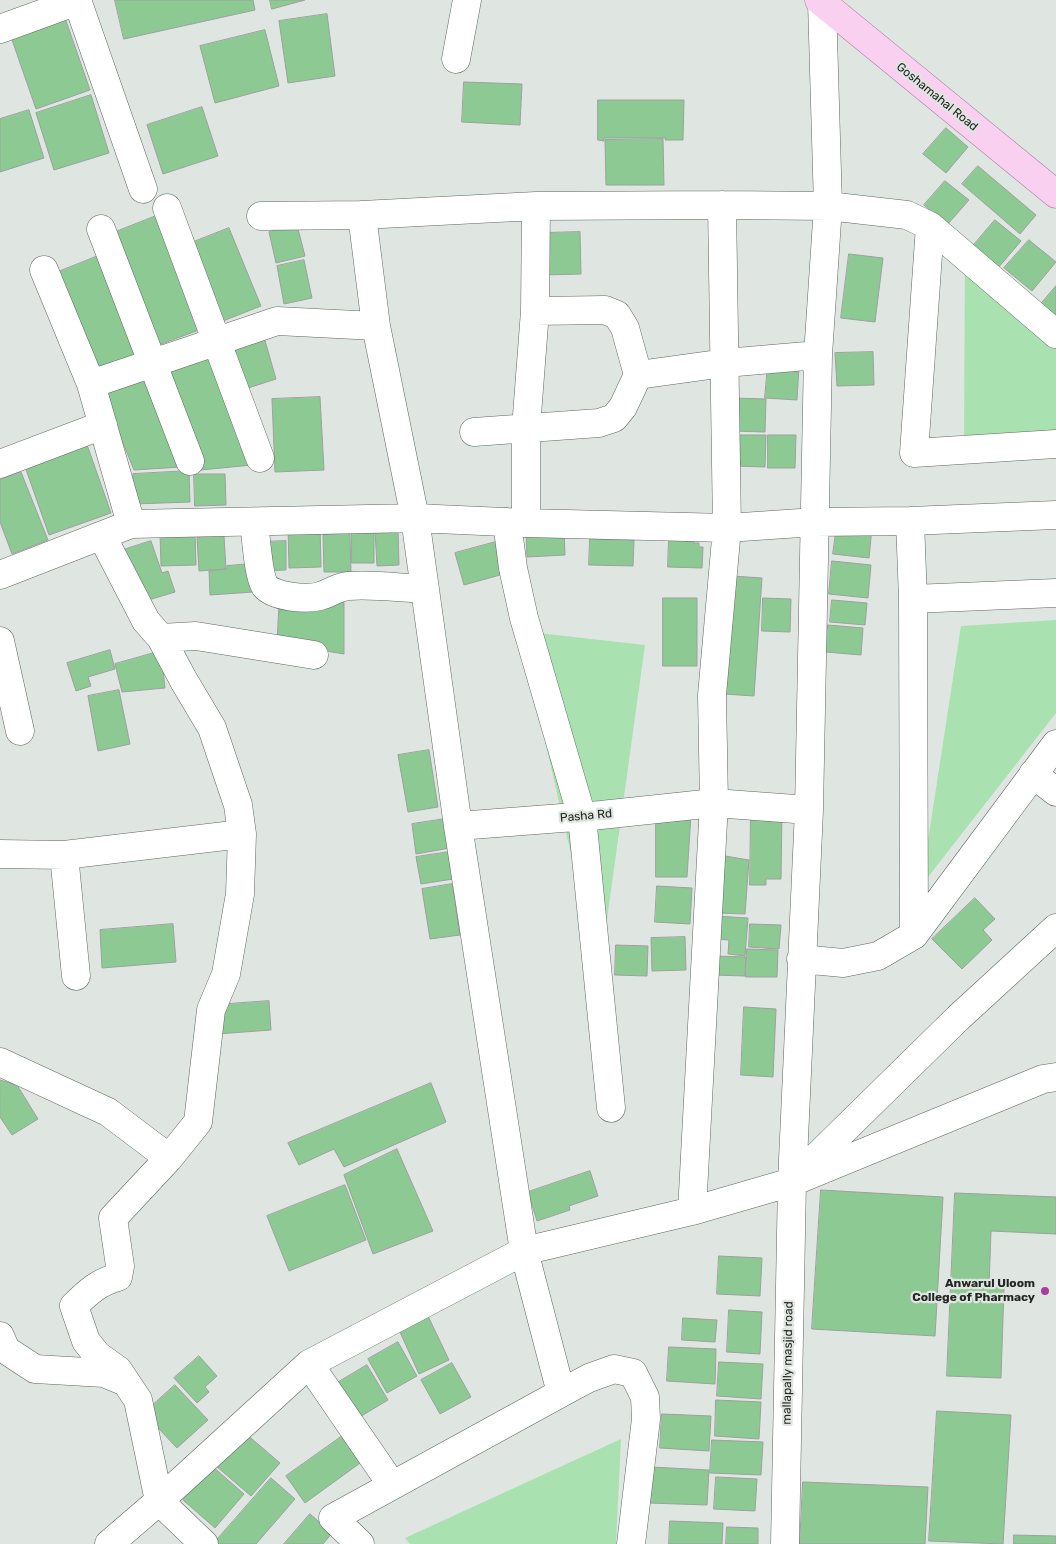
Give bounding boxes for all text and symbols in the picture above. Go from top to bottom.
street label: Goshamahal Road [893,60,981,134]
street label: Pasha Rd [559,807,613,825]
place label: Anwarul Uloom College of Pharmacy [912,1277,1035,1305]
marker: Anwarul Uloom College of Pharmacy [1039,1285,1051,1297]
street label: mallapally masjid road [780,1301,796,1425]

